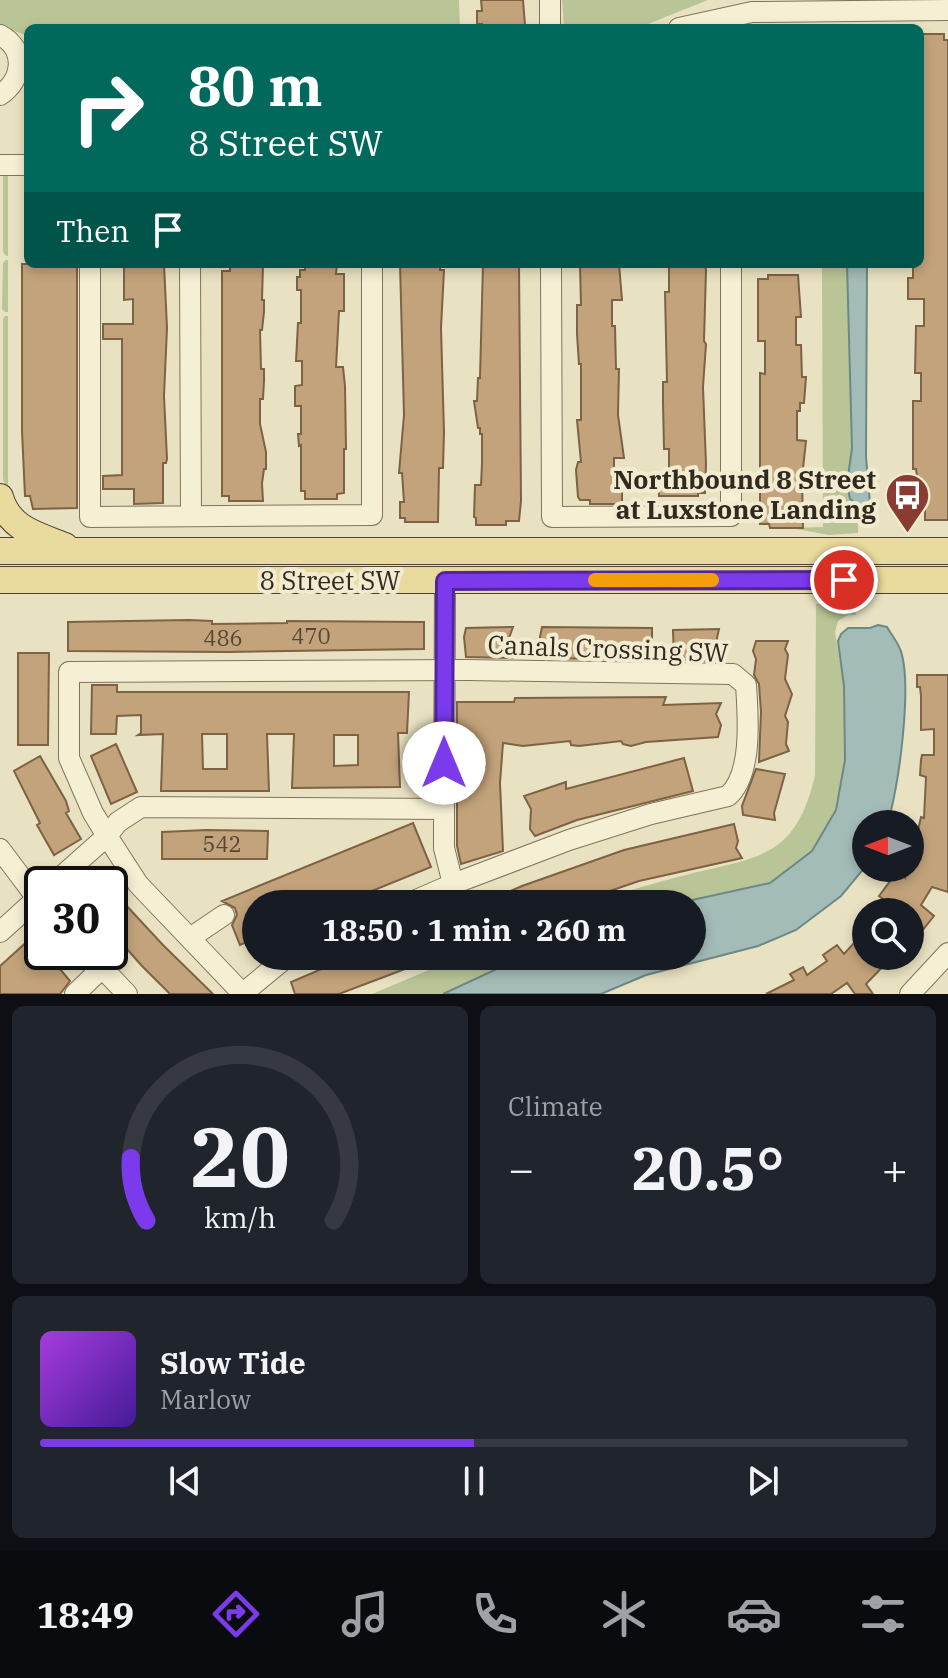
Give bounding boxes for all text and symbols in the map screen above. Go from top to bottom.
text: 80 m [188,49,323,121]
icon: right [56,56,160,160]
text: 8 Street SW [188,119,383,166]
icon: arrive [146,208,190,252]
text: Then [56,211,130,250]
place label: Northbound 8 Street at Luxstone Landing [613,462,876,526]
bus stop icon: Northbound 8 Street at Luxstone Landing [883,471,931,534]
pin [810,546,878,614]
icon: arrive [822,558,866,602]
street label: 8 Street SW [260,563,400,597]
house number: 470 [291,621,331,650]
house number: 486 [203,623,243,652]
street label: Canals Crossing SW [487,627,729,669]
position arrow [402,721,486,805]
north arrow [852,810,924,882]
map controls [852,810,924,970]
house number: 542 [202,829,242,858]
speed limit sign: 30 [24,866,128,970]
button: search [852,898,924,970]
text: 18:50 · 1 min · 260 m [322,910,626,949]
text: Climate [508,1089,603,1123]
text: 20 [190,1102,290,1210]
text: 20.5° [631,1128,785,1207]
text: − [508,1140,534,1197]
text: + [882,1140,908,1197]
text: km/h [204,1199,276,1236]
text: Slow Tide [160,1343,306,1382]
text: Marlow [160,1382,251,1416]
icon: previous [163,1459,207,1503]
icon: pause [452,1459,496,1503]
icon: next [741,1459,785,1503]
icon: directions [208,1586,264,1642]
icon: music [337,1586,393,1642]
icon: phone [467,1586,523,1642]
icon: climate [596,1586,652,1642]
icon: car [726,1586,782,1642]
icon: filters [855,1586,911,1642]
text: 18:49 [37,1591,134,1638]

